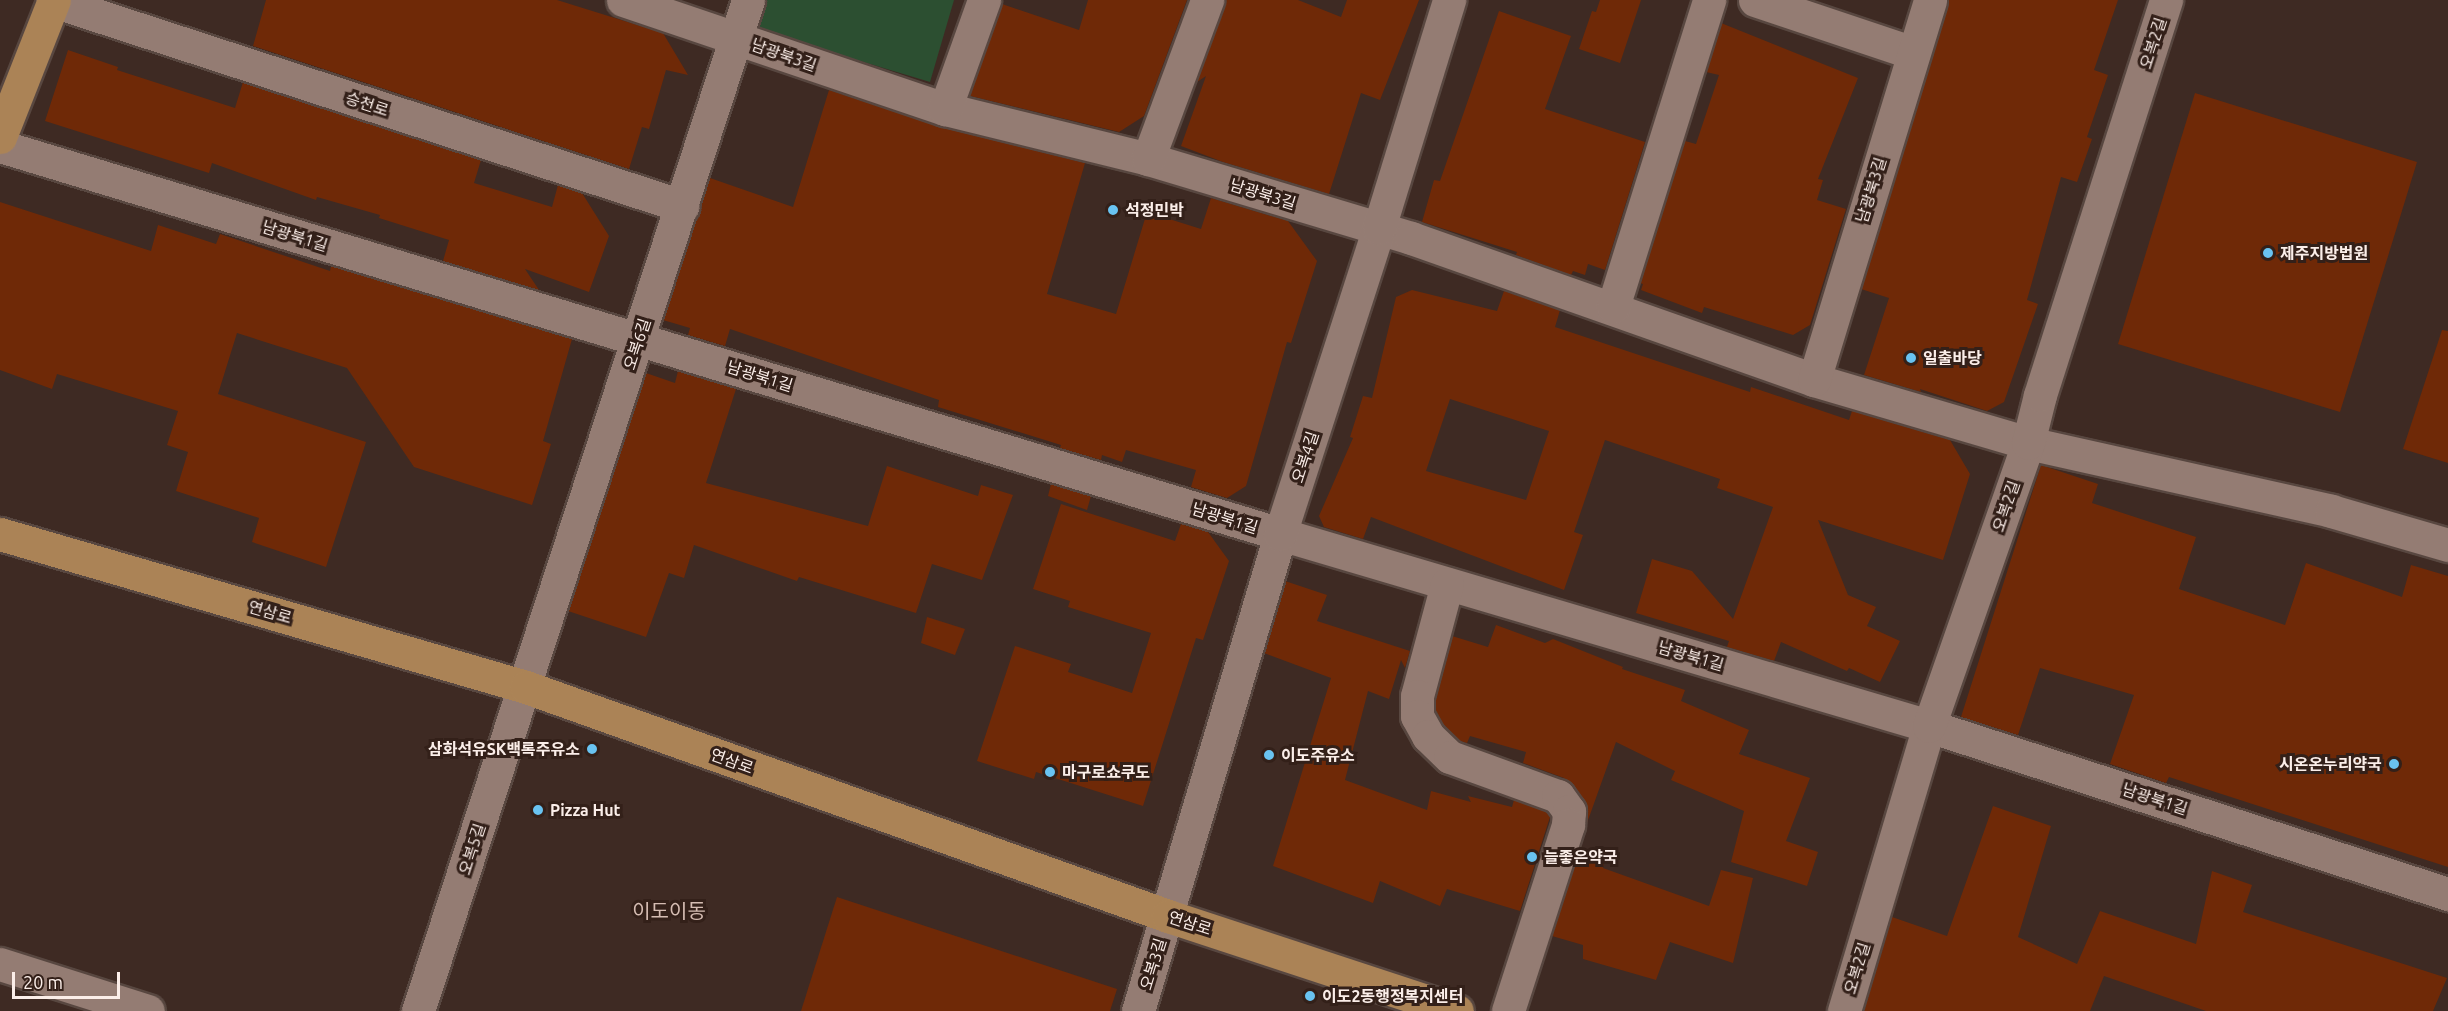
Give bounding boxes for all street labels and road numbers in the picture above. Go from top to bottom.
street label: 오복2길 [2136,15,2170,71]
street label: 남광북3길 [749,35,819,75]
street label: 승천로 [343,88,391,120]
street label: 남광북3길 [1852,155,1890,225]
street label: 남광북3길 [1228,175,1298,213]
street label: 남광북1길 [260,217,330,255]
street label: 오복6길 [620,316,654,372]
street label: 남광북1길 [725,357,795,395]
street label: 오복4길 [1288,429,1322,485]
street label: 오복2길 [1988,478,2024,534]
street label: 남광북1길 [1190,499,1260,537]
street label: 연삼로 [246,597,294,627]
street label: 남광북1길 [1656,637,1726,675]
street label: 연삼로 [708,744,756,778]
street label: 남광북1길 [2120,779,2190,819]
street label: 오복5길 [455,821,489,877]
street label: 연삼로 [1166,907,1214,939]
street label: 오복3길 [1136,936,1170,992]
street label: 오복2길 [1840,940,1874,996]

